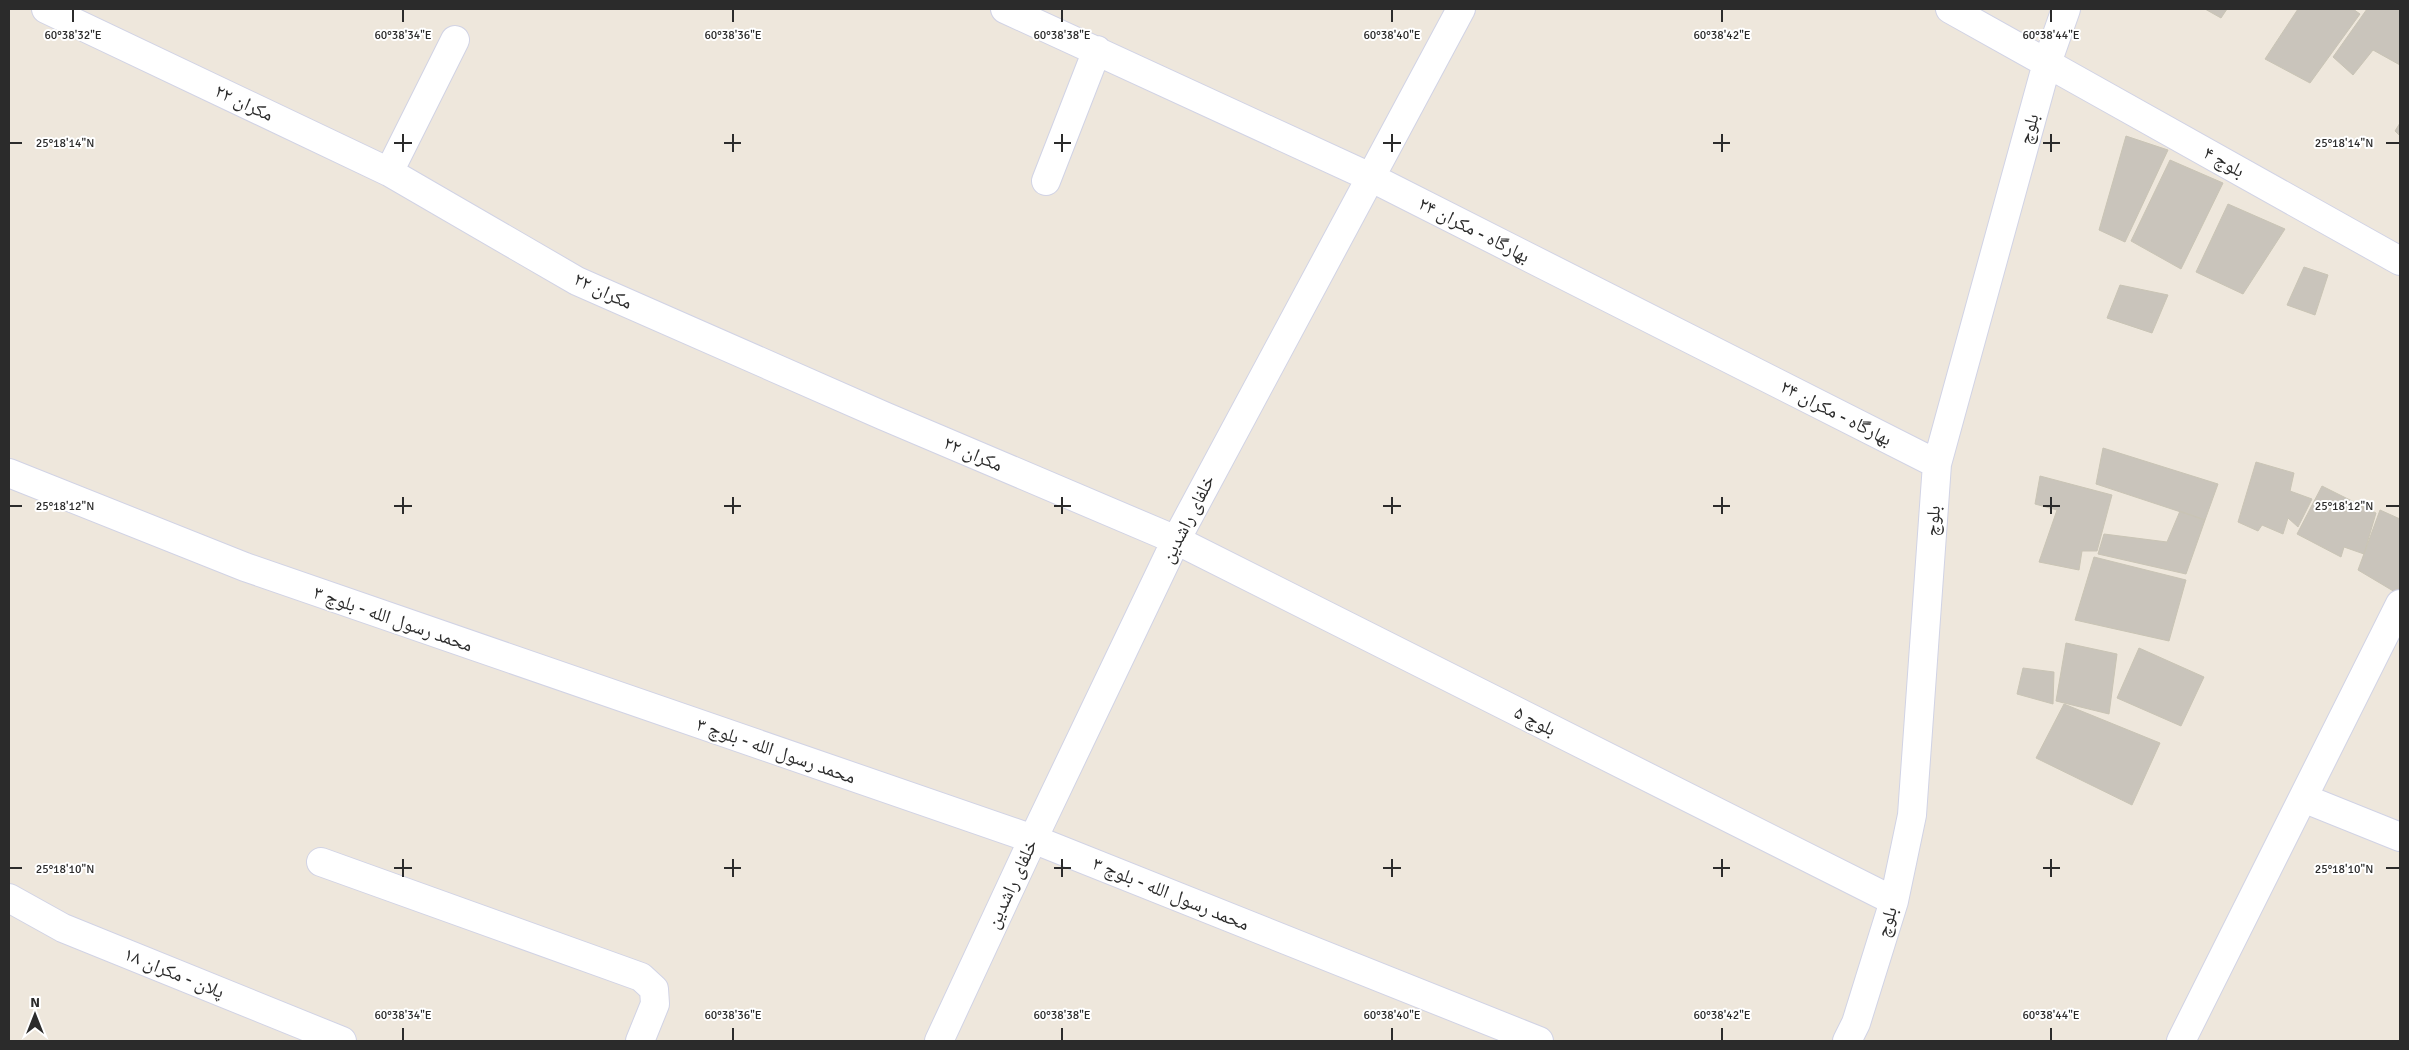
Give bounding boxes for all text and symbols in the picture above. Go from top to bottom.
text: 60°38'32"E [44,28,102,43]
text: 60°38'34"E [374,28,432,43]
text: 60°38'36"E [704,28,762,43]
text: 60°38'38"E [1033,28,1091,43]
text: 60°38'40"E [1363,28,1421,43]
text: 60°38'42"E [1693,28,1751,43]
text: 60°38'44"E [2022,28,2080,43]
street label: مکران ۲۲ [211,79,277,127]
street label: بلوچ [2013,111,2045,147]
text: 25°18'14"N [36,136,94,151]
text: 25°18'14"N [2315,136,2373,151]
street label: بلوچ ۴ [2199,141,2249,183]
street label: بهارگاه - مکران ۲۴ [1414,192,1534,268]
street label: مکران ۲۲ [570,267,636,315]
street label: بهارگاه - مکران ۲۴ [1776,375,1896,451]
street label: مکران ۲۲ [940,431,1006,477]
street label: خلفای راشدین [1156,471,1220,567]
text: 25°18'12"N [36,499,94,514]
text: 25°18'12"N [2315,499,2373,514]
street label: بلوچ [1920,505,1946,537]
street label: محمد رسول الله - بلوچ ۳ [310,580,476,658]
street label: بلوچ ۵ [1510,700,1560,742]
street label: محمد رسول الله - بلوچ ۳ [693,712,859,790]
street label: خلفای راشدین [981,836,1043,932]
street label: محمد رسول الله - بلوچ ۳ [1089,852,1253,936]
text: 25°18'10"N [36,862,94,877]
text: 25°18'10"N [2315,862,2373,877]
street label: بلوچ [1871,904,1903,940]
street label: پلان - مکران ۱۸ [120,942,228,1004]
north arrow [10,990,60,1040]
text: N [30,994,40,1011]
text: 60°38'34"E [374,1008,432,1023]
text: 60°38'36"E [704,1008,762,1023]
text: 60°38'38"E [1033,1008,1091,1023]
text: 60°38'40"E [1363,1008,1421,1023]
text: 60°38'42"E [1693,1008,1751,1023]
text: 60°38'44"E [2022,1008,2080,1023]

